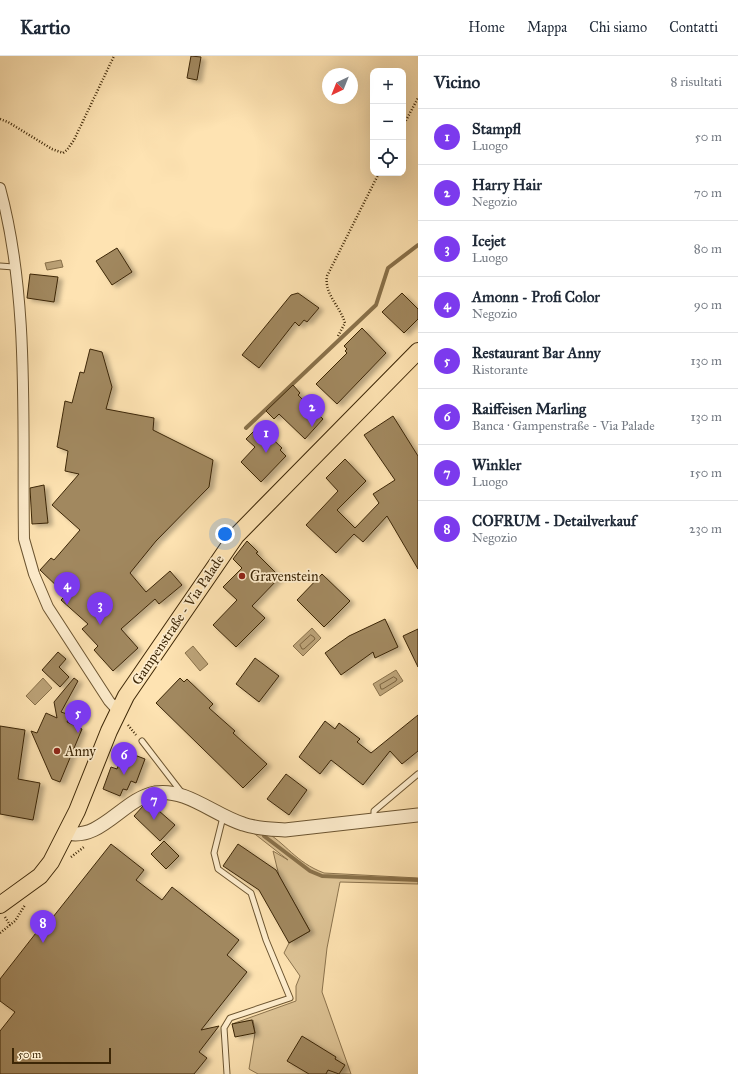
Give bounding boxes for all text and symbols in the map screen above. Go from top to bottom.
text: Kartio [20,16,70,39]
text: Home [468,19,505,36]
text: Mappa [527,19,567,36]
text: Chi siamo [589,19,647,36]
text: Contatti [669,19,718,36]
north arrow [322,68,358,104]
map controls [370,68,406,176]
button: + [370,68,406,104]
text: Vicino [434,72,480,93]
text: 8 risultati [670,74,722,90]
button: − [370,104,406,140]
text: Stampfl [472,120,521,138]
text: 1 [444,129,450,145]
text: 50 m [695,129,722,145]
text: Luogo [472,138,508,154]
button: locate [370,140,406,176]
text: Harry Hair [472,176,542,194]
text: 2 [444,185,450,201]
text: 70 m [694,185,722,201]
text: Negozio [472,194,517,210]
text: Icejet [472,232,506,250]
text: 3 [444,241,450,257]
text: 80 m [694,241,722,257]
text: Luogo [472,250,508,266]
text: Amonn - Profi Color [472,288,600,306]
text: 4 [443,297,451,313]
text: 90 m [694,297,722,313]
text: Negozio [472,306,517,322]
text: Restaurant Bar Anny [472,344,601,362]
text: 5 [444,353,450,369]
text: 130 m [690,353,722,369]
text: Ristorante [472,362,528,378]
pin: 2 [299,394,325,427]
text: Raiffeisen Marling [472,400,586,418]
text: 6 [444,409,450,425]
text: 130 m [690,409,722,425]
text: Banca · Gampenstraße - Via Palade [472,418,655,434]
pin: 1 [253,420,279,453]
text: Winkler [472,456,521,474]
text: 7 [444,465,450,481]
text: 150 m [690,465,722,481]
text: Luogo [472,474,508,490]
text: COFRUM - Detailverkauf [472,512,636,530]
text: 8 [444,521,450,537]
text: 230 m [689,521,722,537]
your location [215,524,235,544]
text: Negozio [472,530,517,546]
street label: Gampenstraße - Via Palade [128,552,228,688]
place label: Gravenstein [250,568,319,585]
marker: Gravenstein [237,571,247,581]
pin: 4 [54,572,80,605]
pin: 3 [87,592,113,625]
pin: 5 [65,700,91,733]
pin: 6 [111,742,137,775]
place label: Anny [64,743,96,760]
marker: Anny [52,746,62,756]
pin: 7 [141,787,167,820]
pin: 8 [30,910,56,943]
scale bar [12,1046,111,1065]
text: 50 m [18,1048,41,1061]

